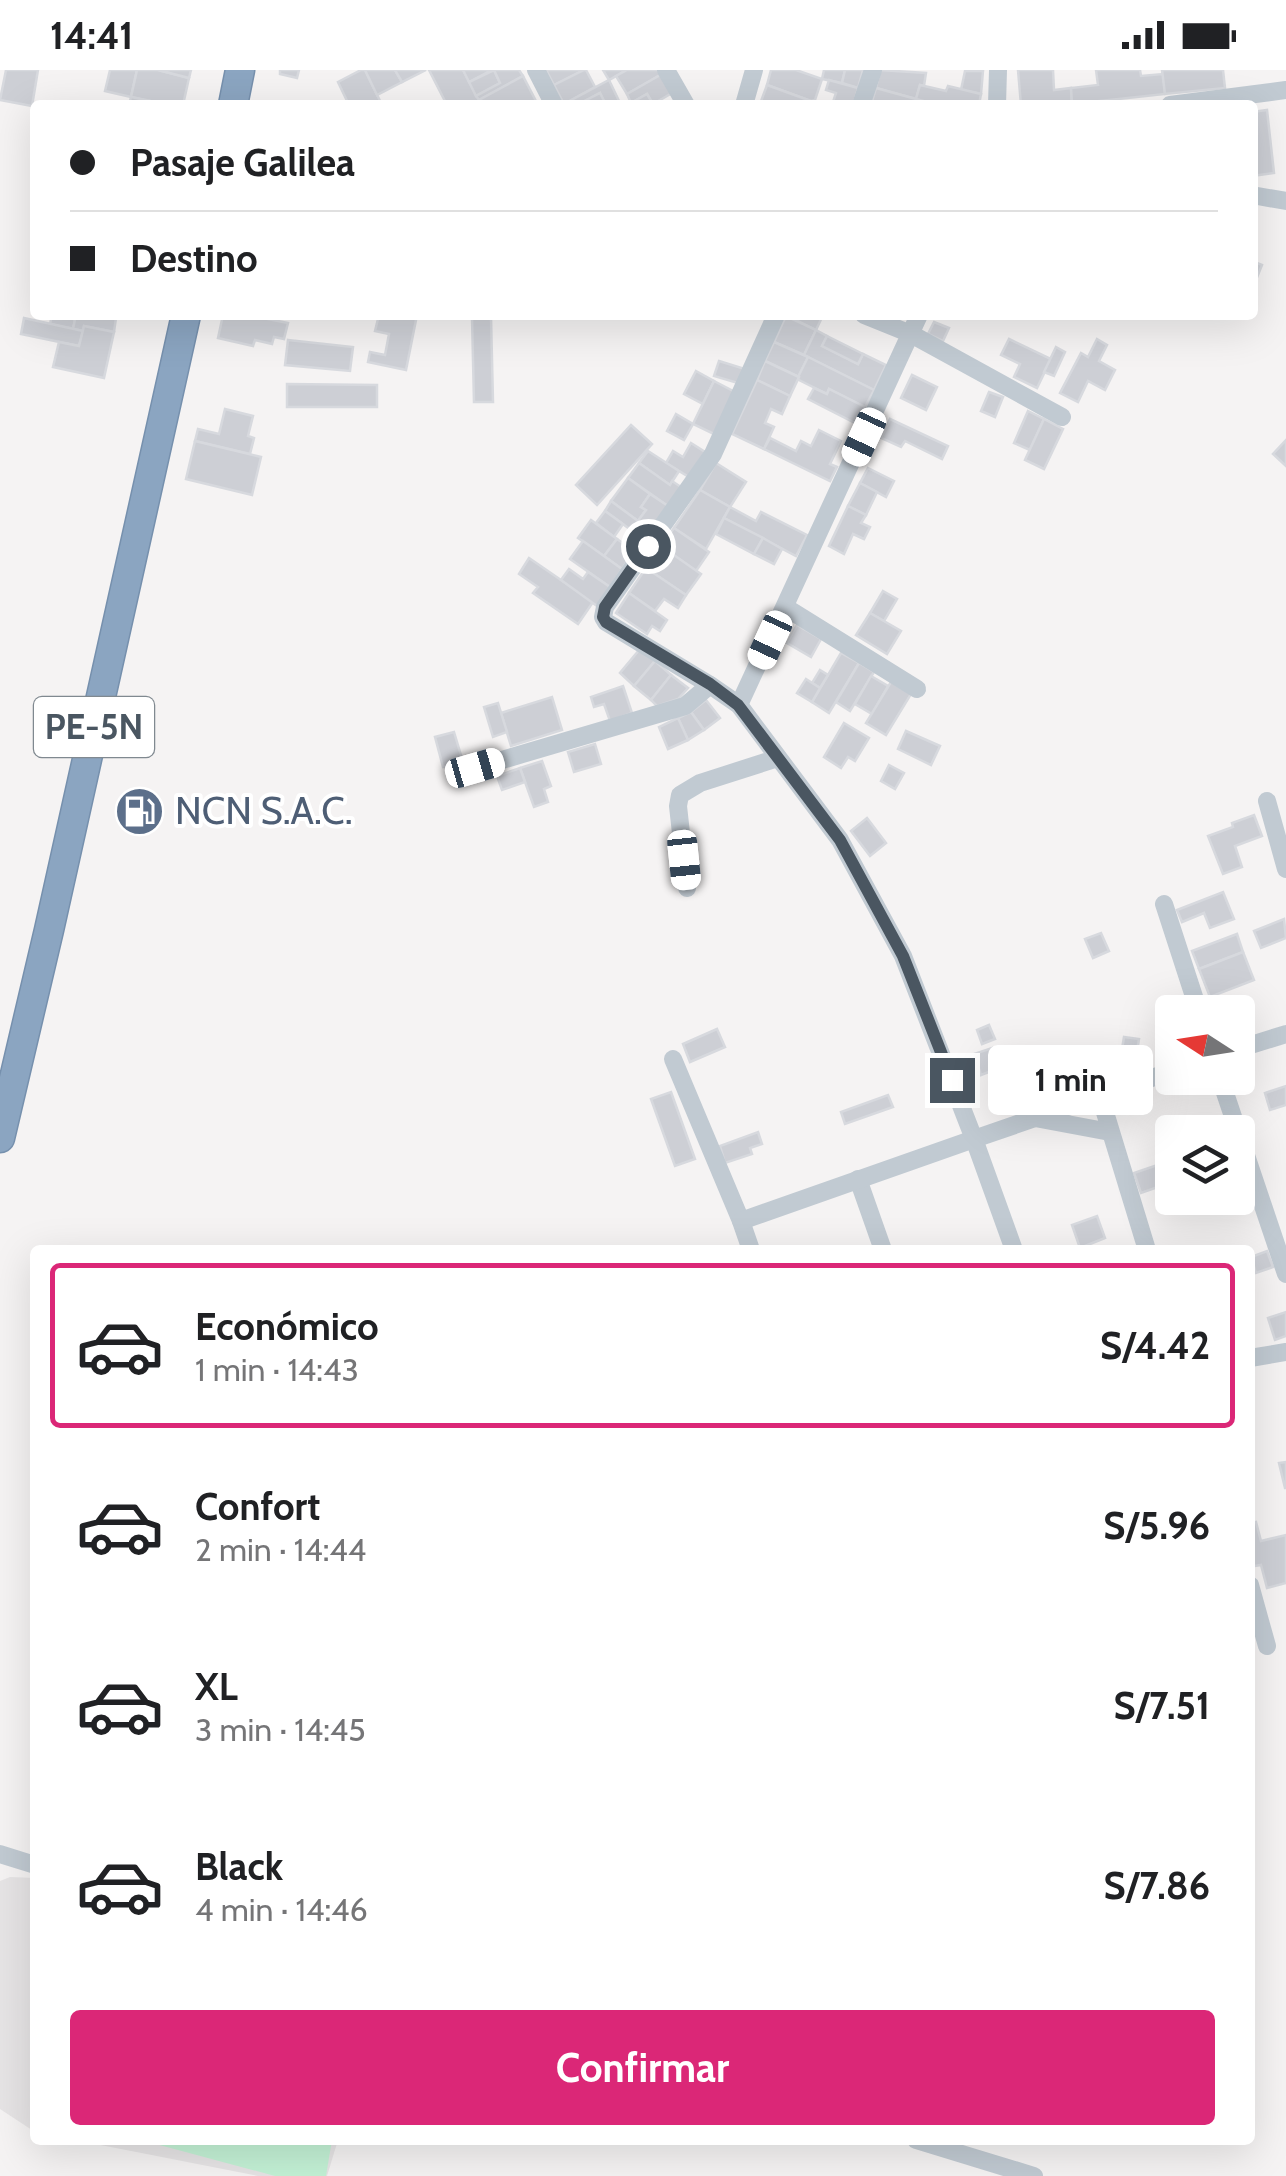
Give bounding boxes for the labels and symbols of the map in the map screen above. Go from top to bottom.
car [838,403,890,471]
route start [626,524,671,569]
car [744,606,796,674]
road number: PE-5N [34,697,154,757]
car [442,745,508,791]
fuel station icon: NCN S.A.C. [114,785,166,837]
place label: NCN S.A.C. [175,787,353,834]
car [666,829,702,891]
north arrow [1155,995,1255,1095]
callout: 1 min [987,1045,1152,1115]
route end [930,1058,975,1103]

